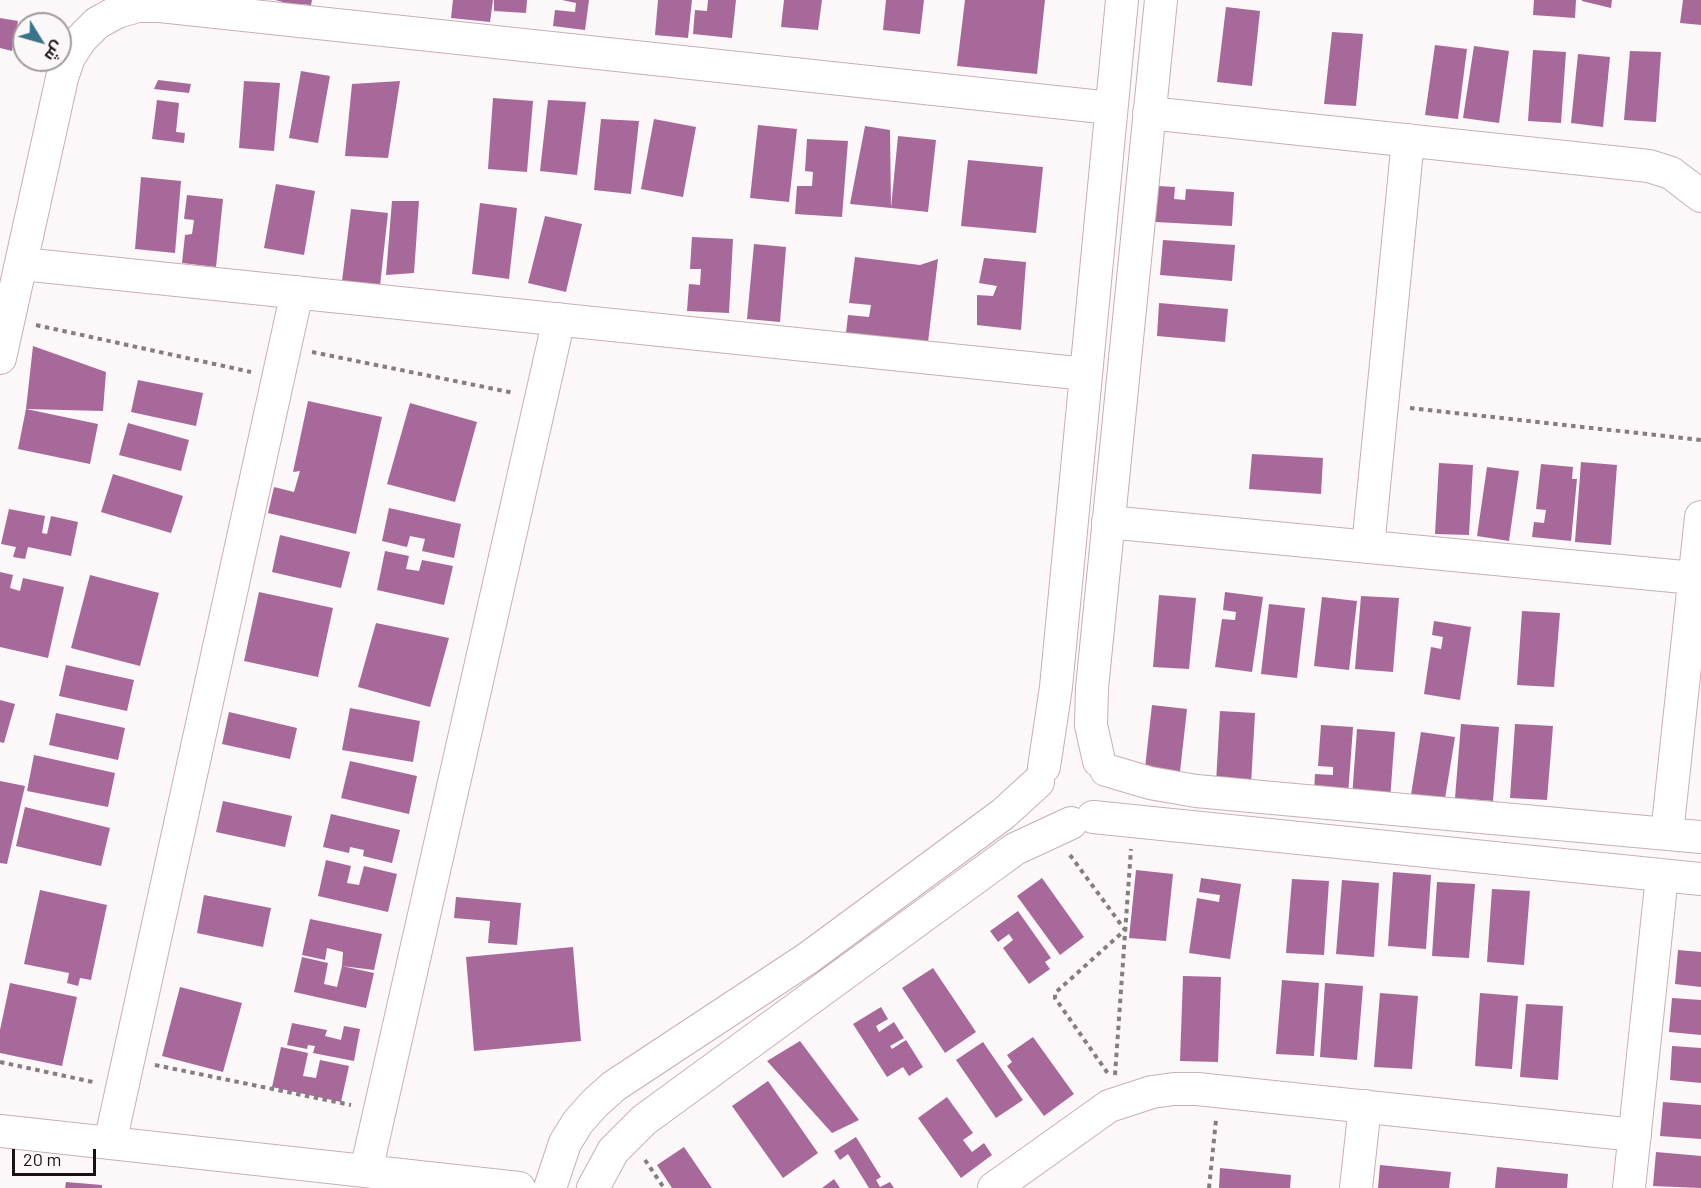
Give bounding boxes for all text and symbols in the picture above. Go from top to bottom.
north arrow [12,12,72,72]
text: ش [41,38,69,66]
scale bar [15,1137,99,1175]
text: 20 m [23,1148,61,1170]

